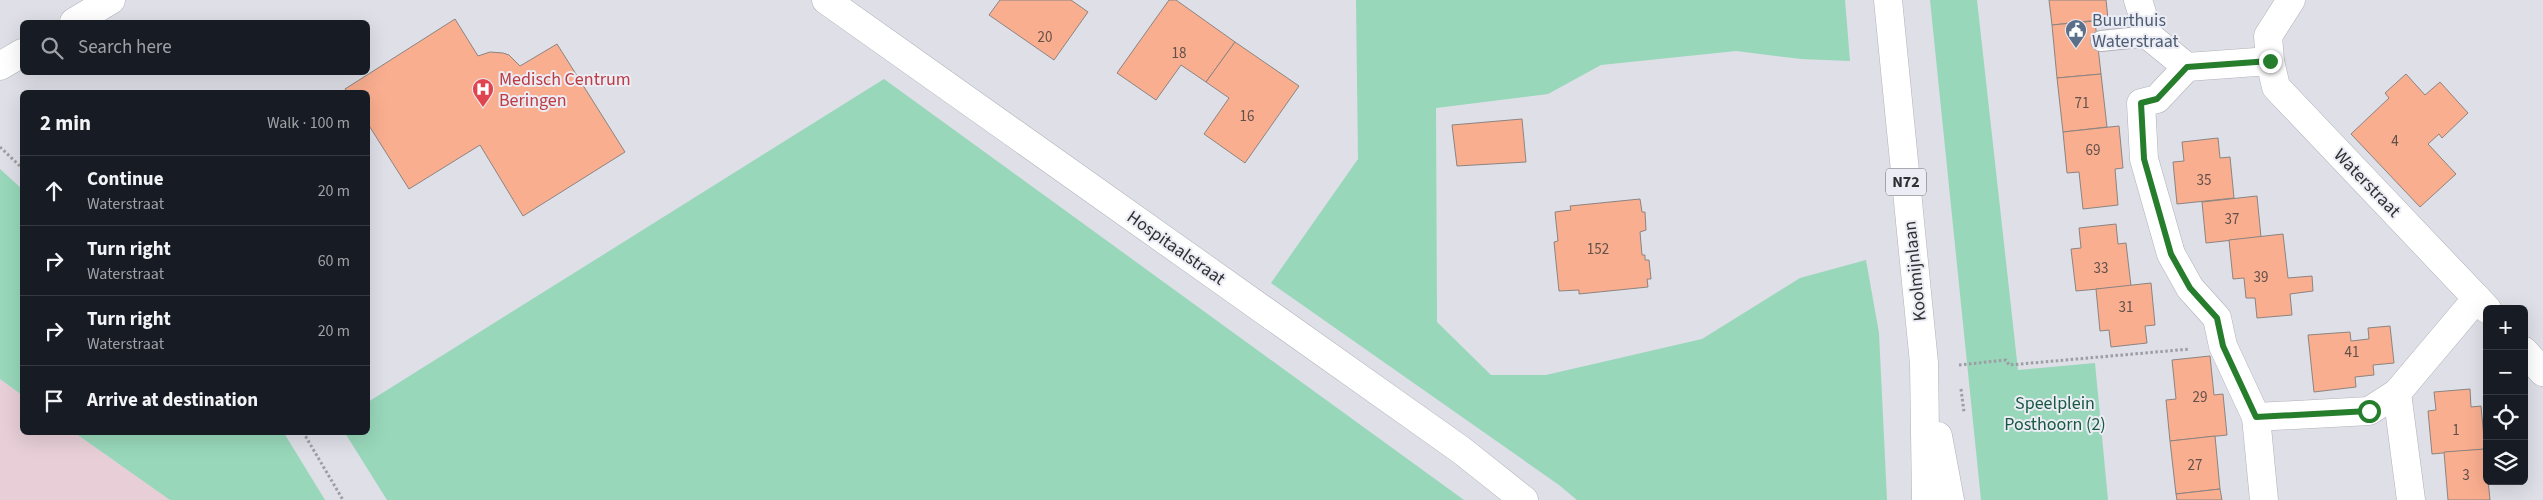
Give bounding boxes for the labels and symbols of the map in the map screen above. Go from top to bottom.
place label: Buurthuis Waterstraat [2092,8,2179,54]
public building icon: Buurthuis Waterstraat [2064,18,2088,49]
house number: 20 [1038,27,1052,48]
house number: 18 [1172,43,1186,64]
route end [2259,50,2282,73]
place label: Medisch Centrum Beringen [499,67,631,113]
hospital icon: Medisch Centrum Beringen [471,77,495,108]
house number: 71 [2075,93,2089,114]
house number: 16 [1240,106,1254,127]
house number: 4 [2391,131,2399,152]
house number: 69 [2086,140,2100,161]
street label: Waterstraat [2328,143,2406,223]
road number: N72 [1886,168,1926,196]
house number: 35 [2197,170,2211,191]
street label: Hospitaalstraat [1122,205,1230,291]
house number: 37 [2225,209,2239,230]
street label: Koolmijnlaan [1897,220,1933,322]
house number: 152 [1587,239,1609,260]
house number: 33 [2094,258,2108,279]
house number: 39 [2254,267,2268,288]
house number: 31 [2119,297,2133,318]
house number: 41 [2345,342,2359,363]
house number: 29 [2193,387,2207,408]
park label: Speelplein Posthoorn (2) [2004,391,2106,437]
route start [2358,400,2381,423]
house number: 1 [2452,420,2460,441]
house number: 27 [2188,455,2202,476]
house number: 3 [2462,465,2470,486]

